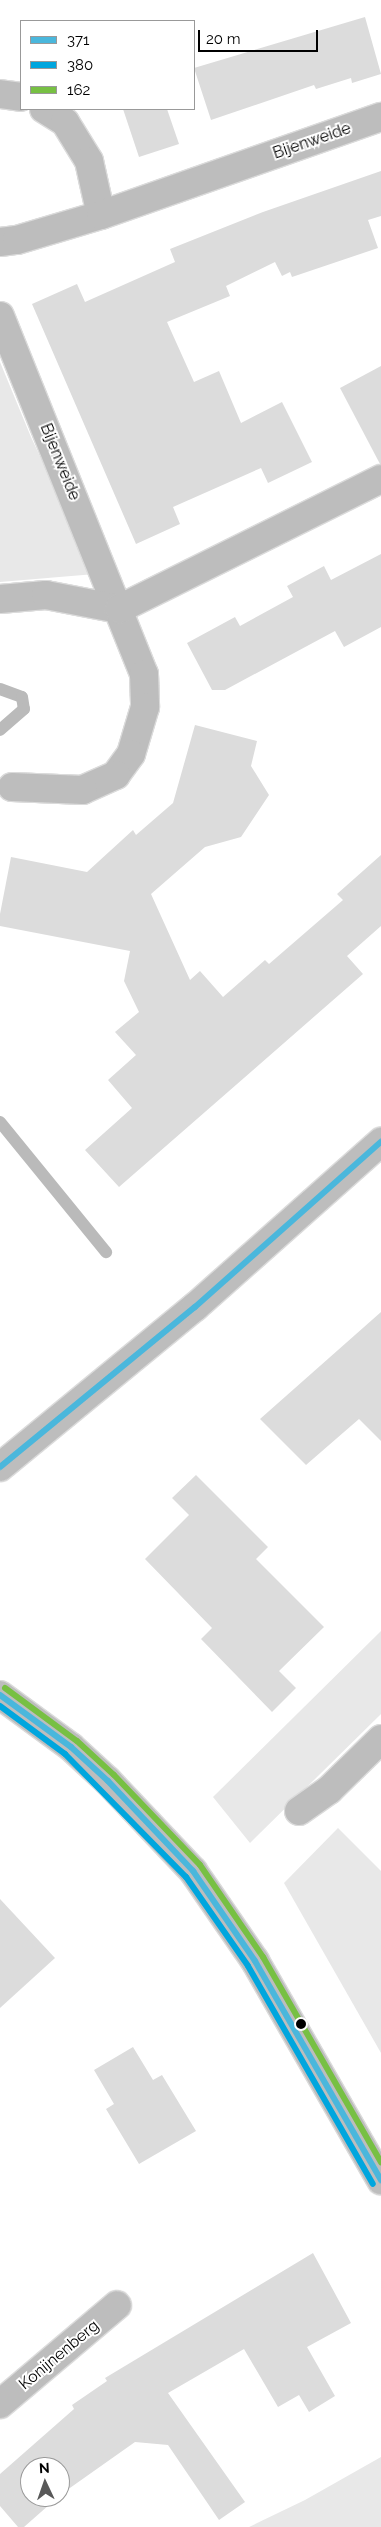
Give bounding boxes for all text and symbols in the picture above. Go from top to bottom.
legend [20,20,195,110]
scale bar [201,20,321,52]
text: 20 m [206,30,241,48]
text: 371 [67,31,89,49]
text: 380 [67,56,93,74]
text: 162 [67,81,90,99]
street label: Bijenweide [270,119,354,163]
street label: Bijenweide [36,421,84,503]
unlabelled marker [296,2019,306,2029]
street label: Konijnenberg [15,2316,103,2394]
north arrow [20,2457,70,2507]
text: N [39,2460,50,2476]

